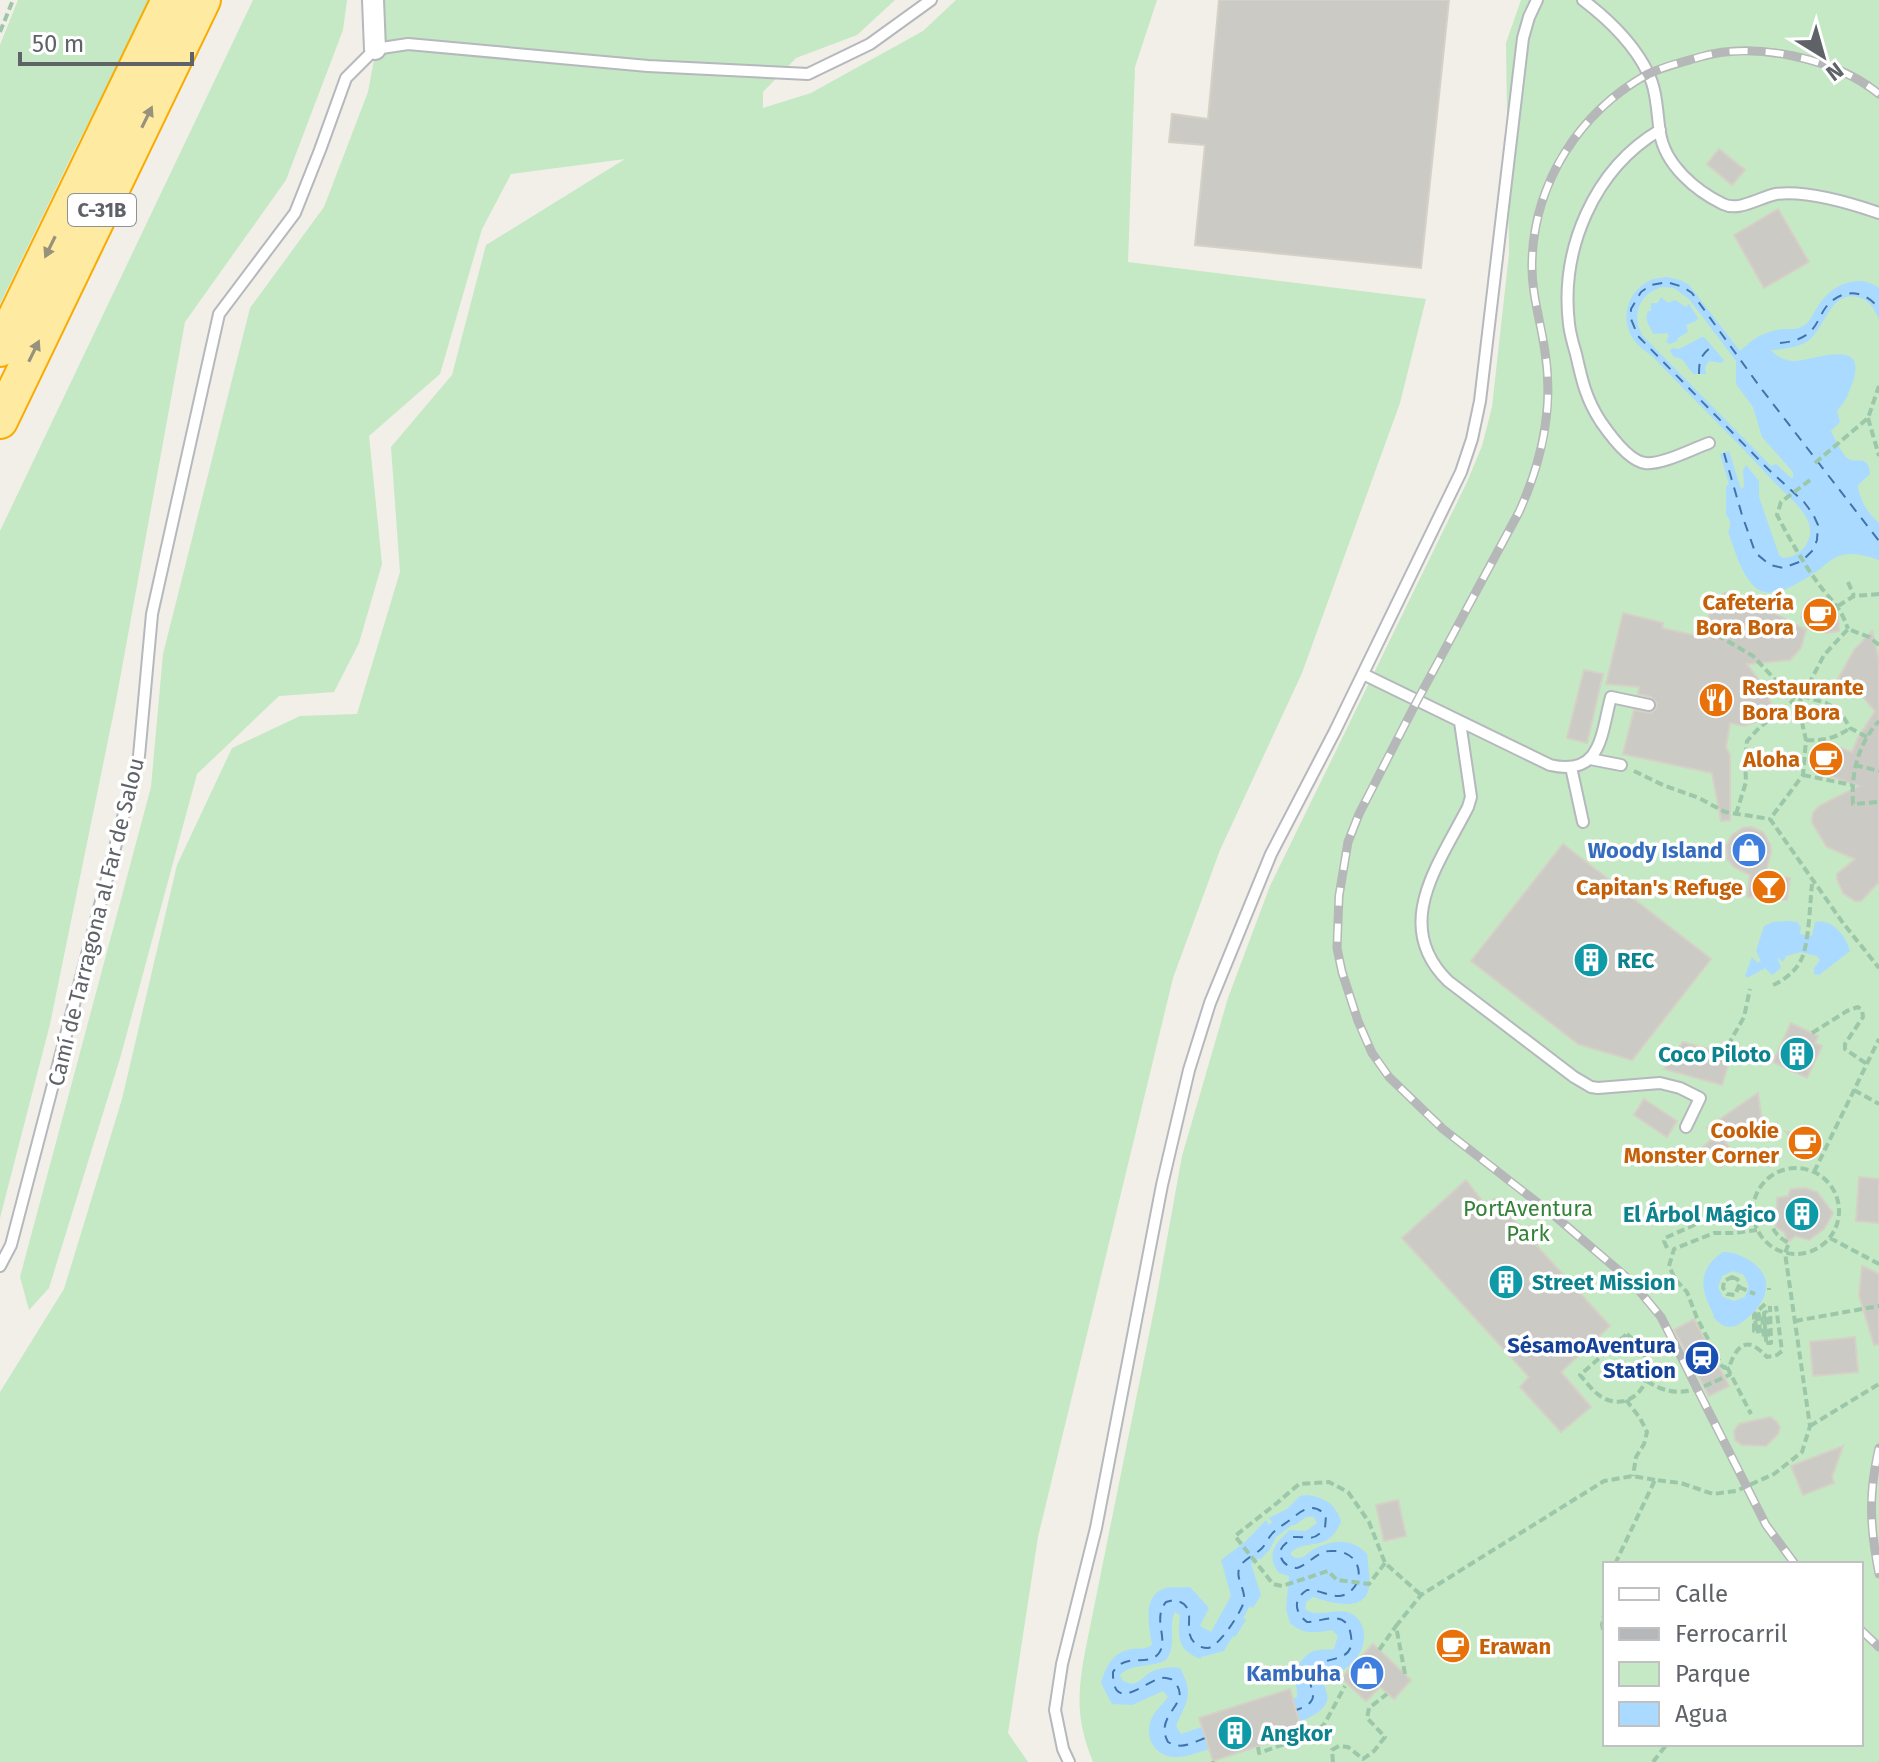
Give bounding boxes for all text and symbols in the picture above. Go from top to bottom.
scale bar [20,16,192,66]
north arrow [1783,16,1863,96]
text: 50 m [32,30,84,58]
text: N [1821,56,1849,87]
one-way arrow [140,105,154,128]
road number: C-31B [68,194,136,226]
one-way arrow [43,235,56,258]
one-way arrow [27,339,41,362]
place label: Cafetería Bora Bora [1696,589,1794,641]
cafe icon: Cafetería Bora Bora [1801,596,1839,634]
place label: Restaurante Bora Bora [1742,674,1864,726]
restaurant icon: Restaurante Bora Bora [1697,681,1735,719]
cafe icon: Aloha [1807,740,1845,778]
place label: Aloha [1742,746,1800,773]
street label: Camí de Tarragona al Far de Salou [42,755,150,1089]
shop icon: Woody Island [1730,831,1768,869]
place label: Woody Island [1588,837,1723,864]
bar icon: Capitan's Refuge [1750,868,1788,906]
place label: Capitan's Refuge [1576,874,1743,901]
building icon: REC [1572,941,1610,979]
place label: REC [1617,947,1655,974]
building icon: Coco Piloto [1778,1035,1816,1073]
place label: Coco Piloto [1658,1041,1771,1068]
place label: Cookie Monster Corner [1624,1117,1779,1169]
cafe icon: Cookie Monster Corner [1786,1124,1824,1162]
park label: PortAventura Park [1463,1195,1593,1247]
building icon: El Árbol Mágico [1783,1195,1821,1233]
place label: El Árbol Mágico [1623,1201,1776,1228]
building icon: Street Mission [1487,1263,1525,1301]
place label: Street Mission [1532,1269,1676,1296]
place label: SésamoAventura Station [1507,1332,1676,1384]
station icon: SésamoAventura Station [1683,1339,1721,1377]
legend [1603,1562,1863,1746]
text: Calle [1675,1580,1728,1608]
text: Ferrocarril [1675,1620,1787,1648]
cafe icon: Erawan [1434,1627,1472,1665]
place label: Erawan [1479,1633,1551,1660]
shop icon: Kambuha [1348,1654,1386,1692]
place label: Kambuha [1246,1660,1341,1687]
text: Parque [1675,1660,1751,1688]
text: Agua [1675,1700,1728,1728]
building icon: Angkor [1216,1714,1254,1752]
place label: Angkor [1260,1720,1333,1747]

